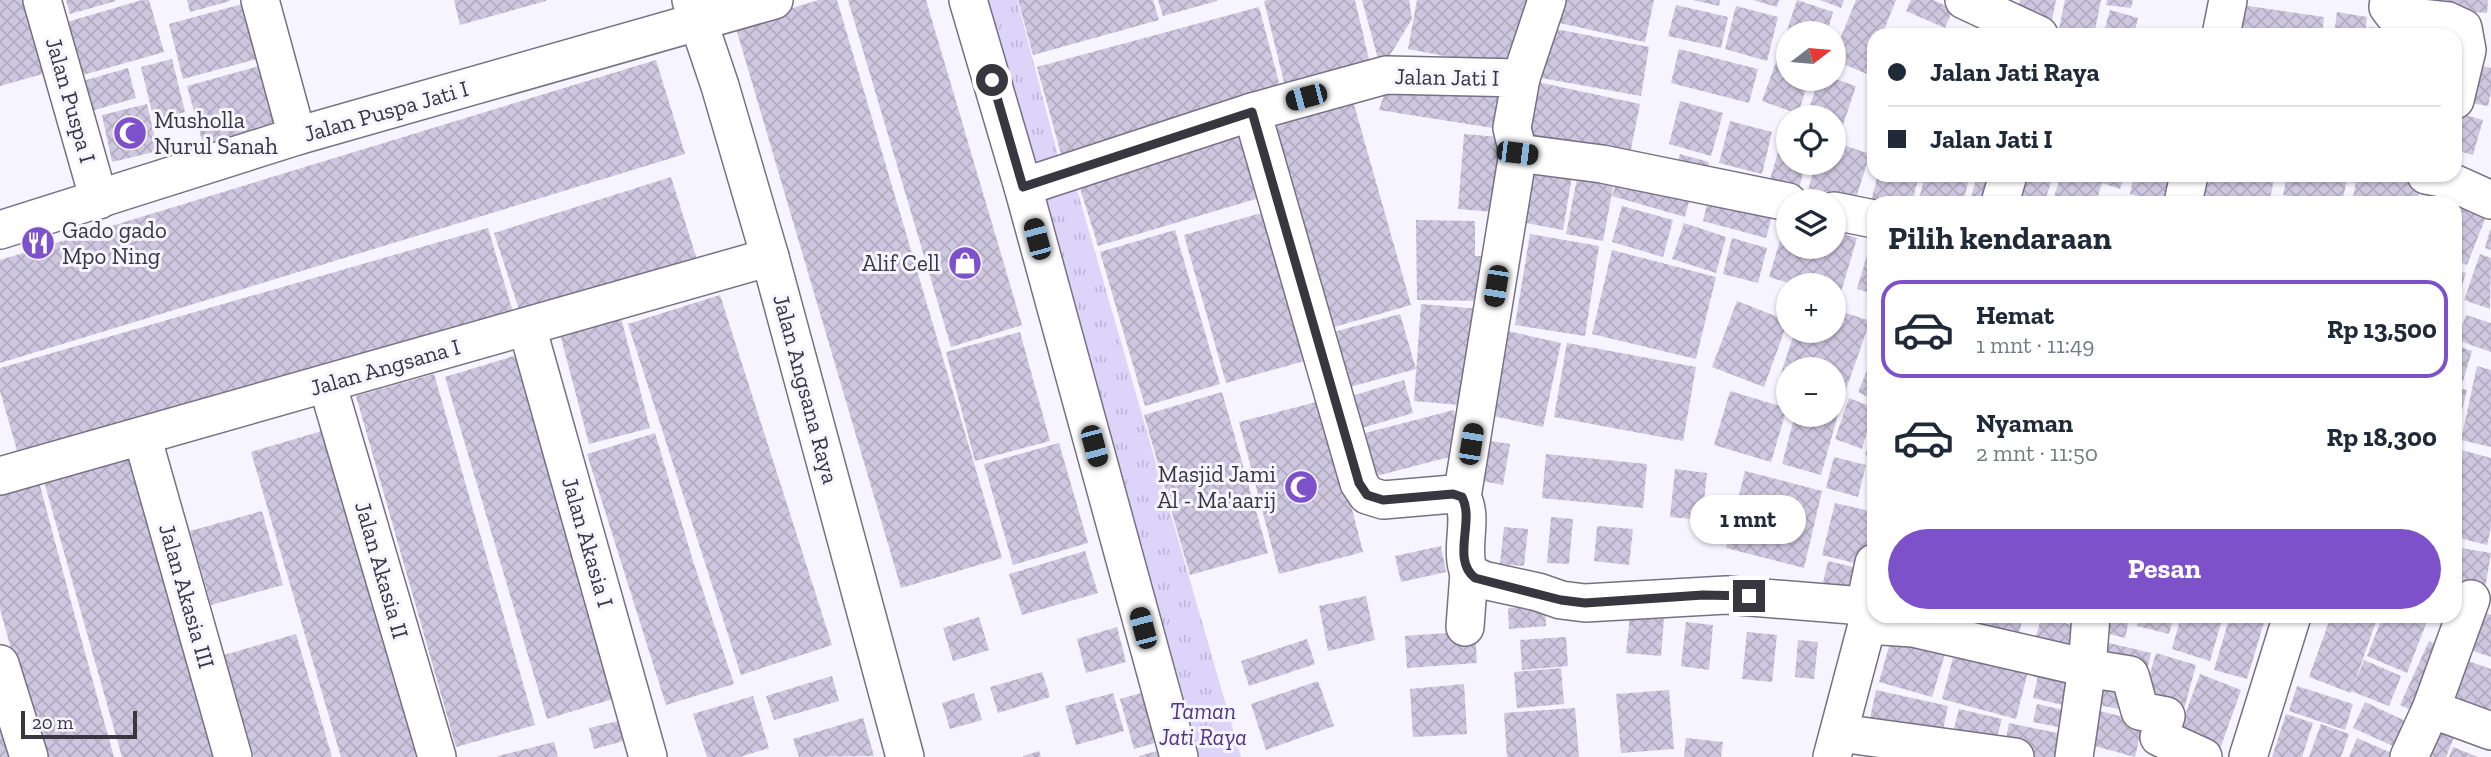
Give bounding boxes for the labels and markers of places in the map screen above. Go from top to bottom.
place label: Musholla Nurul Sanah [154,106,278,160]
mosque icon: Musholla Nurul Sanah [111,114,149,152]
place label: Gado gado Mpo Ning [62,216,167,270]
restaurant icon: Gado gado Mpo Ning [19,224,57,262]
shop icon: Alif Cell [946,244,984,282]
place label: Alif Cell [862,249,940,277]
place label: Masjid Jami Al - Ma'aarij [1157,460,1276,514]
mosque icon: Masjid Jami Al - Ma'aarij [1282,468,1320,506]

